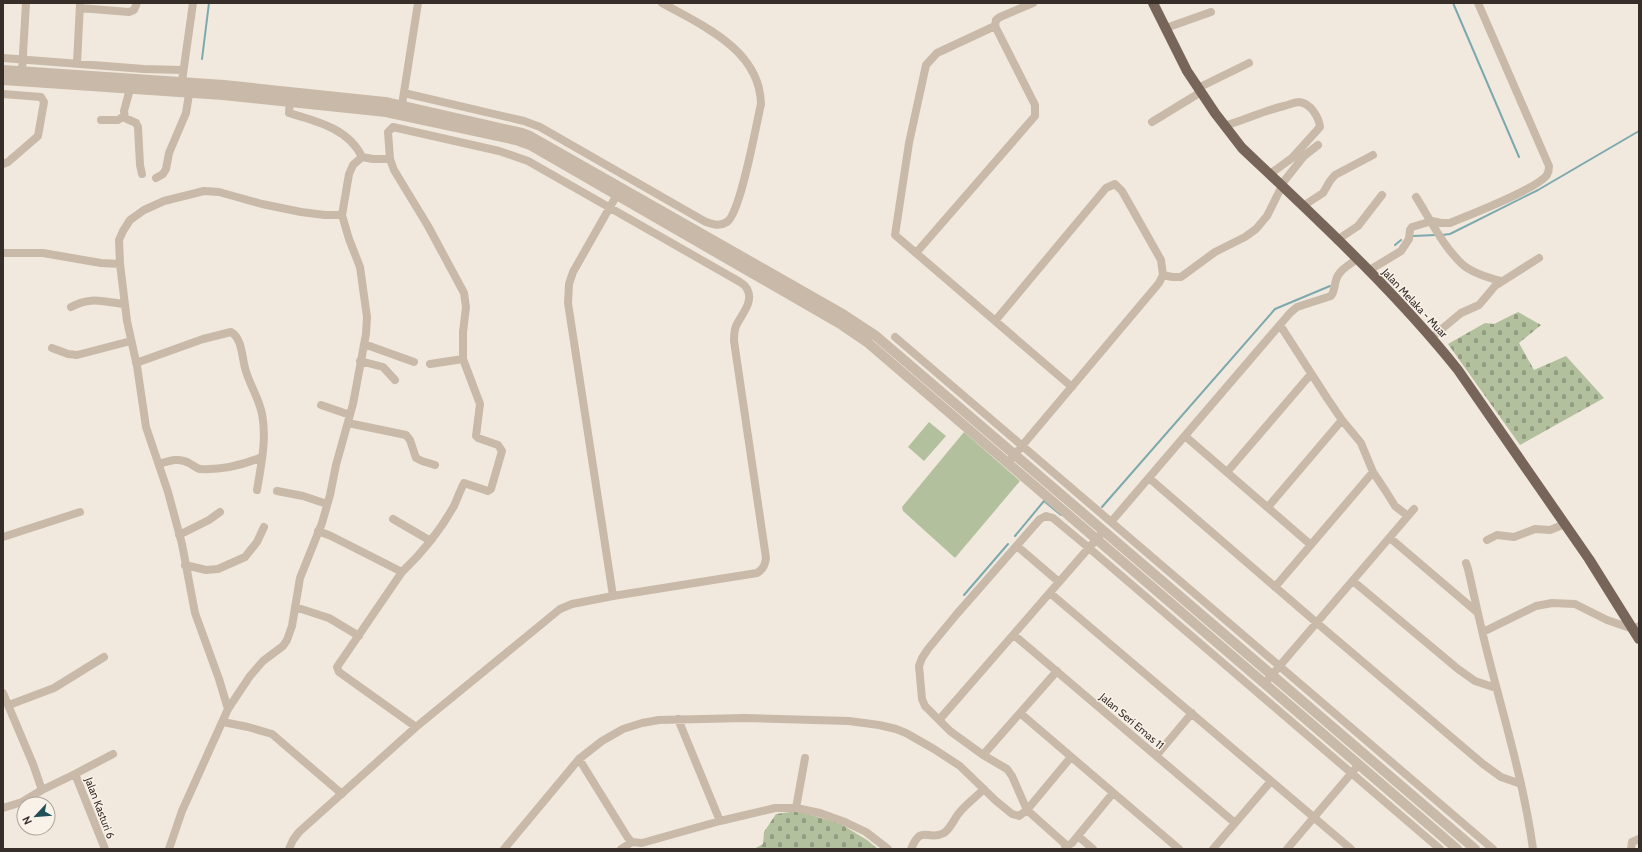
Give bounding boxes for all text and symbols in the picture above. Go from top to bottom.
street label: Jalan Melaka - Muar [1379,265,1451,341]
street label: Jalan Seri Emas 11 [1096,689,1167,752]
street label: Jalan Kasturi 6 [82,774,118,841]
north arrow [16,796,56,836]
text: N [19,814,35,827]

